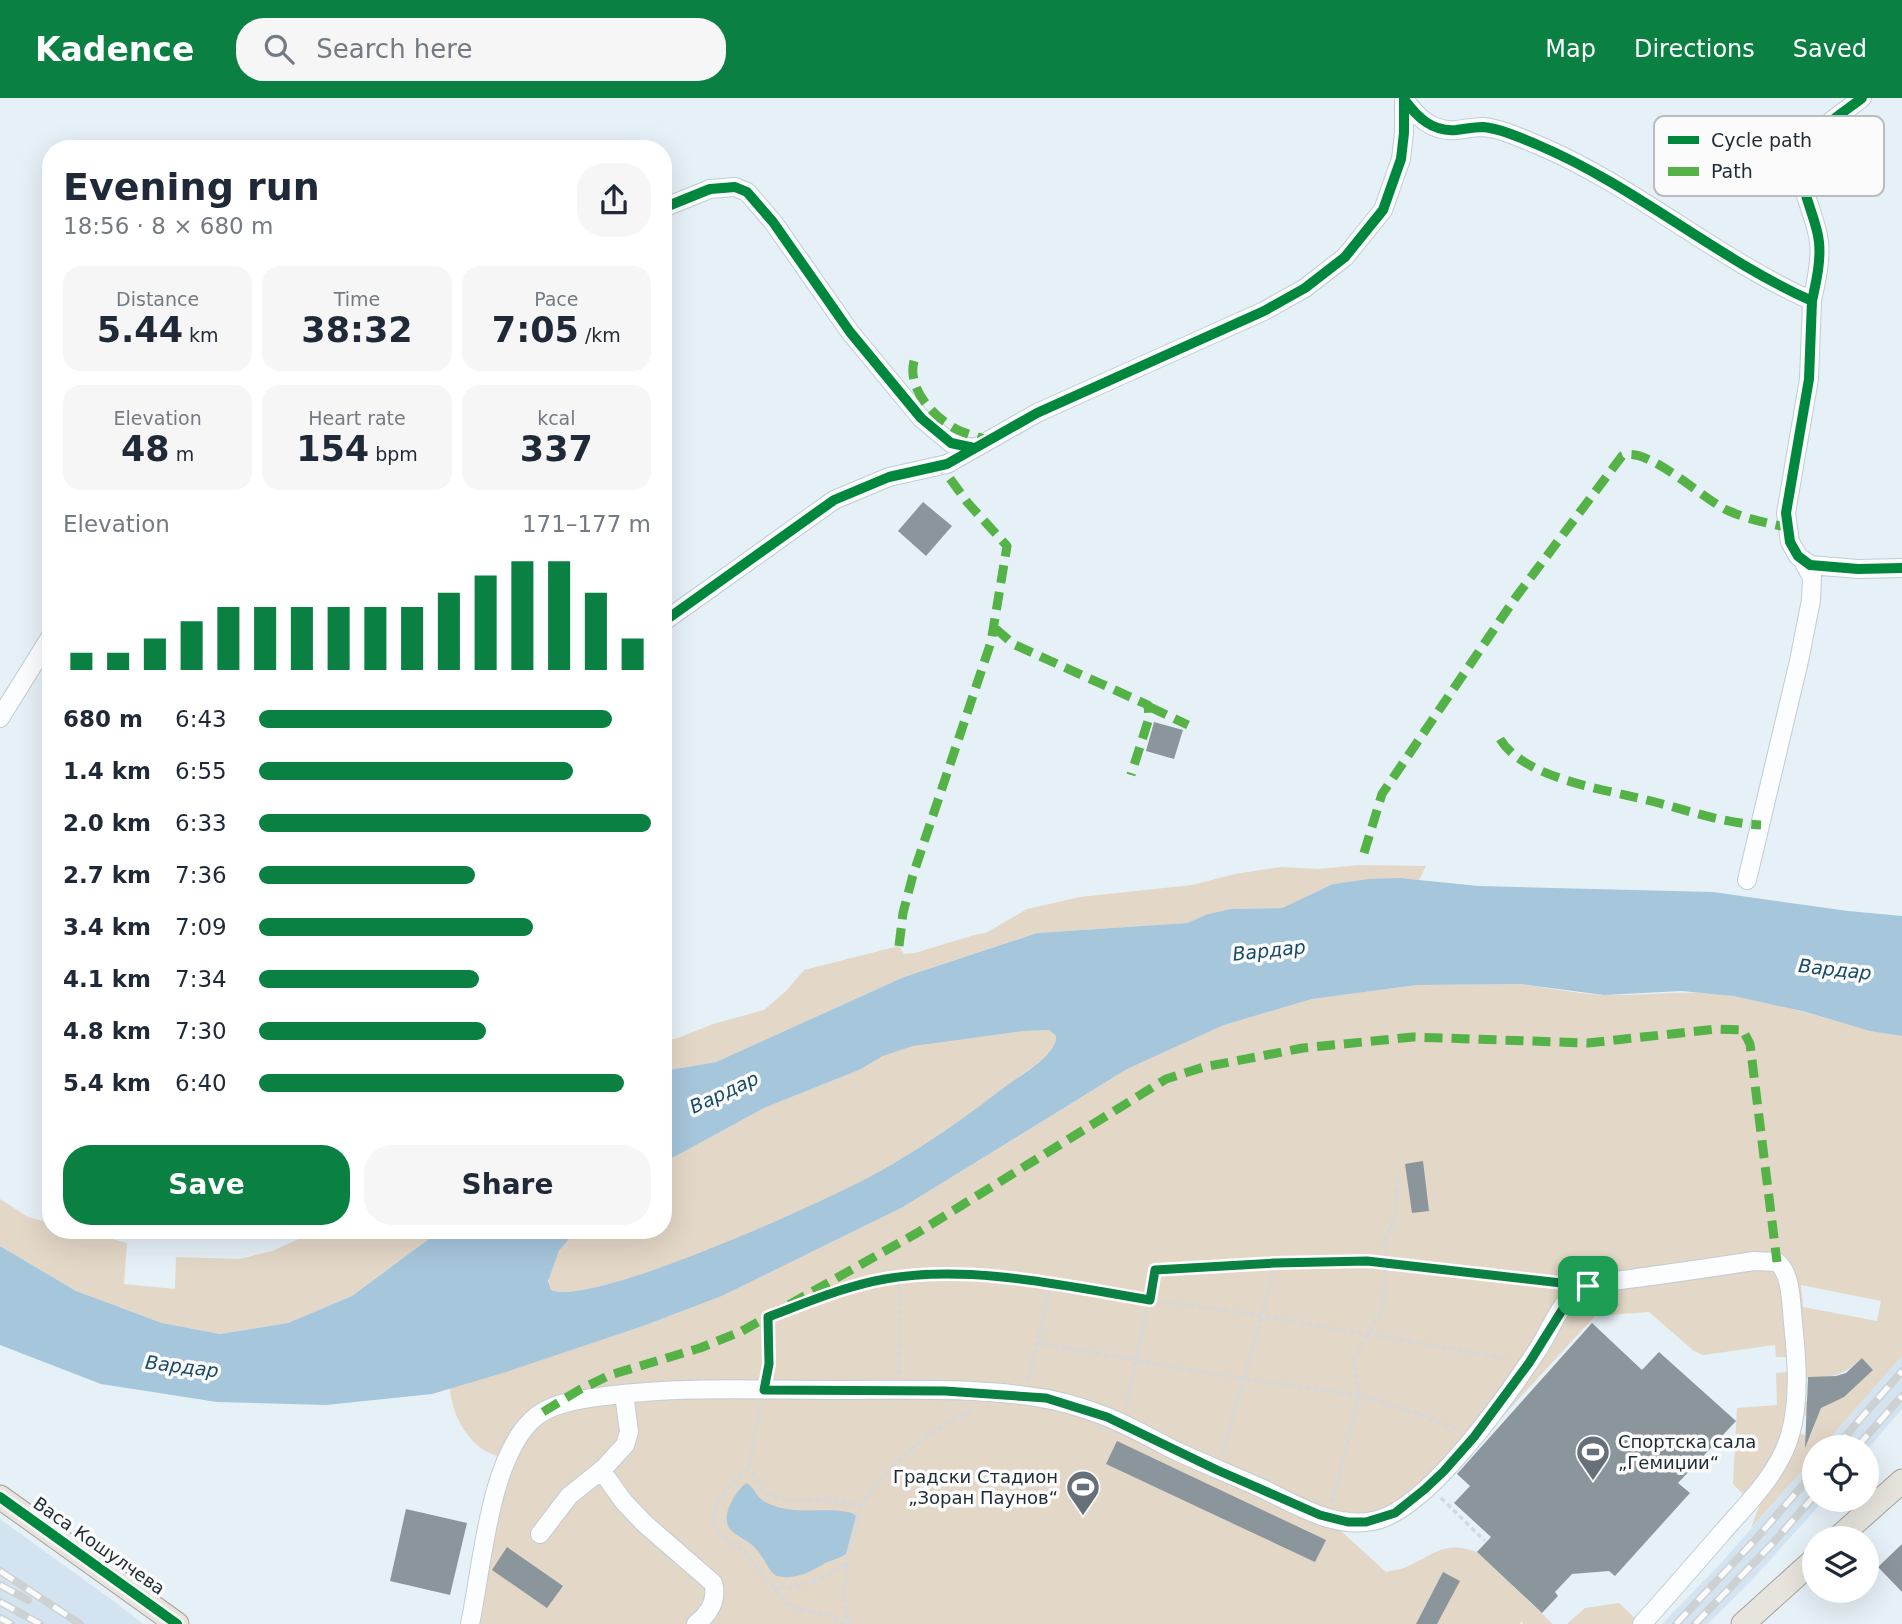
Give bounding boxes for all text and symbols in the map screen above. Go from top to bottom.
search box [236,18,726,81]
text: Kadence [35,30,194,69]
icon: search [260,30,298,68]
text: Search here [316,34,472,64]
text: Map [1545,35,1596,63]
text: Directions [1634,35,1755,63]
text: Saved [1793,35,1867,63]
legend [1654,116,1884,196]
text: Cycle path [1711,129,1812,151]
text: Path [1711,160,1753,182]
button: share [577,163,651,237]
text: Evening run [63,165,320,209]
text: 18:56 · 8 × 680 m [63,213,273,239]
text: Distance [116,288,199,310]
text: Time [334,288,380,310]
text: Pace [534,288,579,310]
text: 5.44 [97,310,183,350]
text: 38:32 [301,310,413,350]
text: 7:05 [492,310,579,350]
text: km [183,324,219,346]
text: /km [579,324,621,346]
text: Elevation [114,407,202,429]
text: Heart rate [308,407,406,429]
text: kcal [537,407,576,429]
text: 48 [121,429,170,469]
text: 154 [296,429,369,469]
text: 337 [520,429,593,469]
text: m [170,443,194,465]
text: bpm [369,443,418,465]
text: Elevation [63,511,170,537]
text: 171–177 m [522,511,651,537]
text: 680 m [63,706,143,732]
text: 6:43 [175,706,227,732]
text: 1.4 km [63,758,151,784]
text: 6:55 [175,758,227,784]
text: 2.0 km [63,810,151,836]
text: 6:33 [175,810,227,836]
text: 2.7 km [63,862,151,888]
text: 7:36 [175,862,227,888]
text: 3.4 km [63,914,151,940]
text: 7:09 [175,914,227,940]
water label: Вардар [1231,935,1307,965]
water label: Вардар [1797,954,1873,984]
text: 4.1 km [63,966,151,992]
text: 7:34 [175,966,227,992]
text: 4.8 km [63,1018,151,1044]
text: 7:30 [175,1018,227,1044]
water label: Вардар [686,1066,762,1118]
text: 5.4 km [63,1070,151,1096]
text: 6:40 [175,1070,227,1096]
button: Save [63,1145,350,1225]
button: Share [364,1145,651,1225]
pin [1558,1256,1618,1316]
icon: arrive [1569,1267,1607,1305]
water label: Вардар [144,1351,220,1381]
place label: Спортска сала „Гемиџии“ [1618,1431,1756,1473]
sports icon: Спортска сала „Гемиџии“ [1574,1433,1612,1482]
map controls [1802,1435,1879,1603]
button: locate [1802,1435,1879,1512]
place label: Градски Стадион „Зоран Паунов“ [893,1466,1058,1508]
sports icon: Градски Стадион „Зоран Паунов“ [1064,1468,1102,1517]
street label: Васа Кошулчева [29,1492,169,1599]
button: layers [1802,1526,1879,1603]

